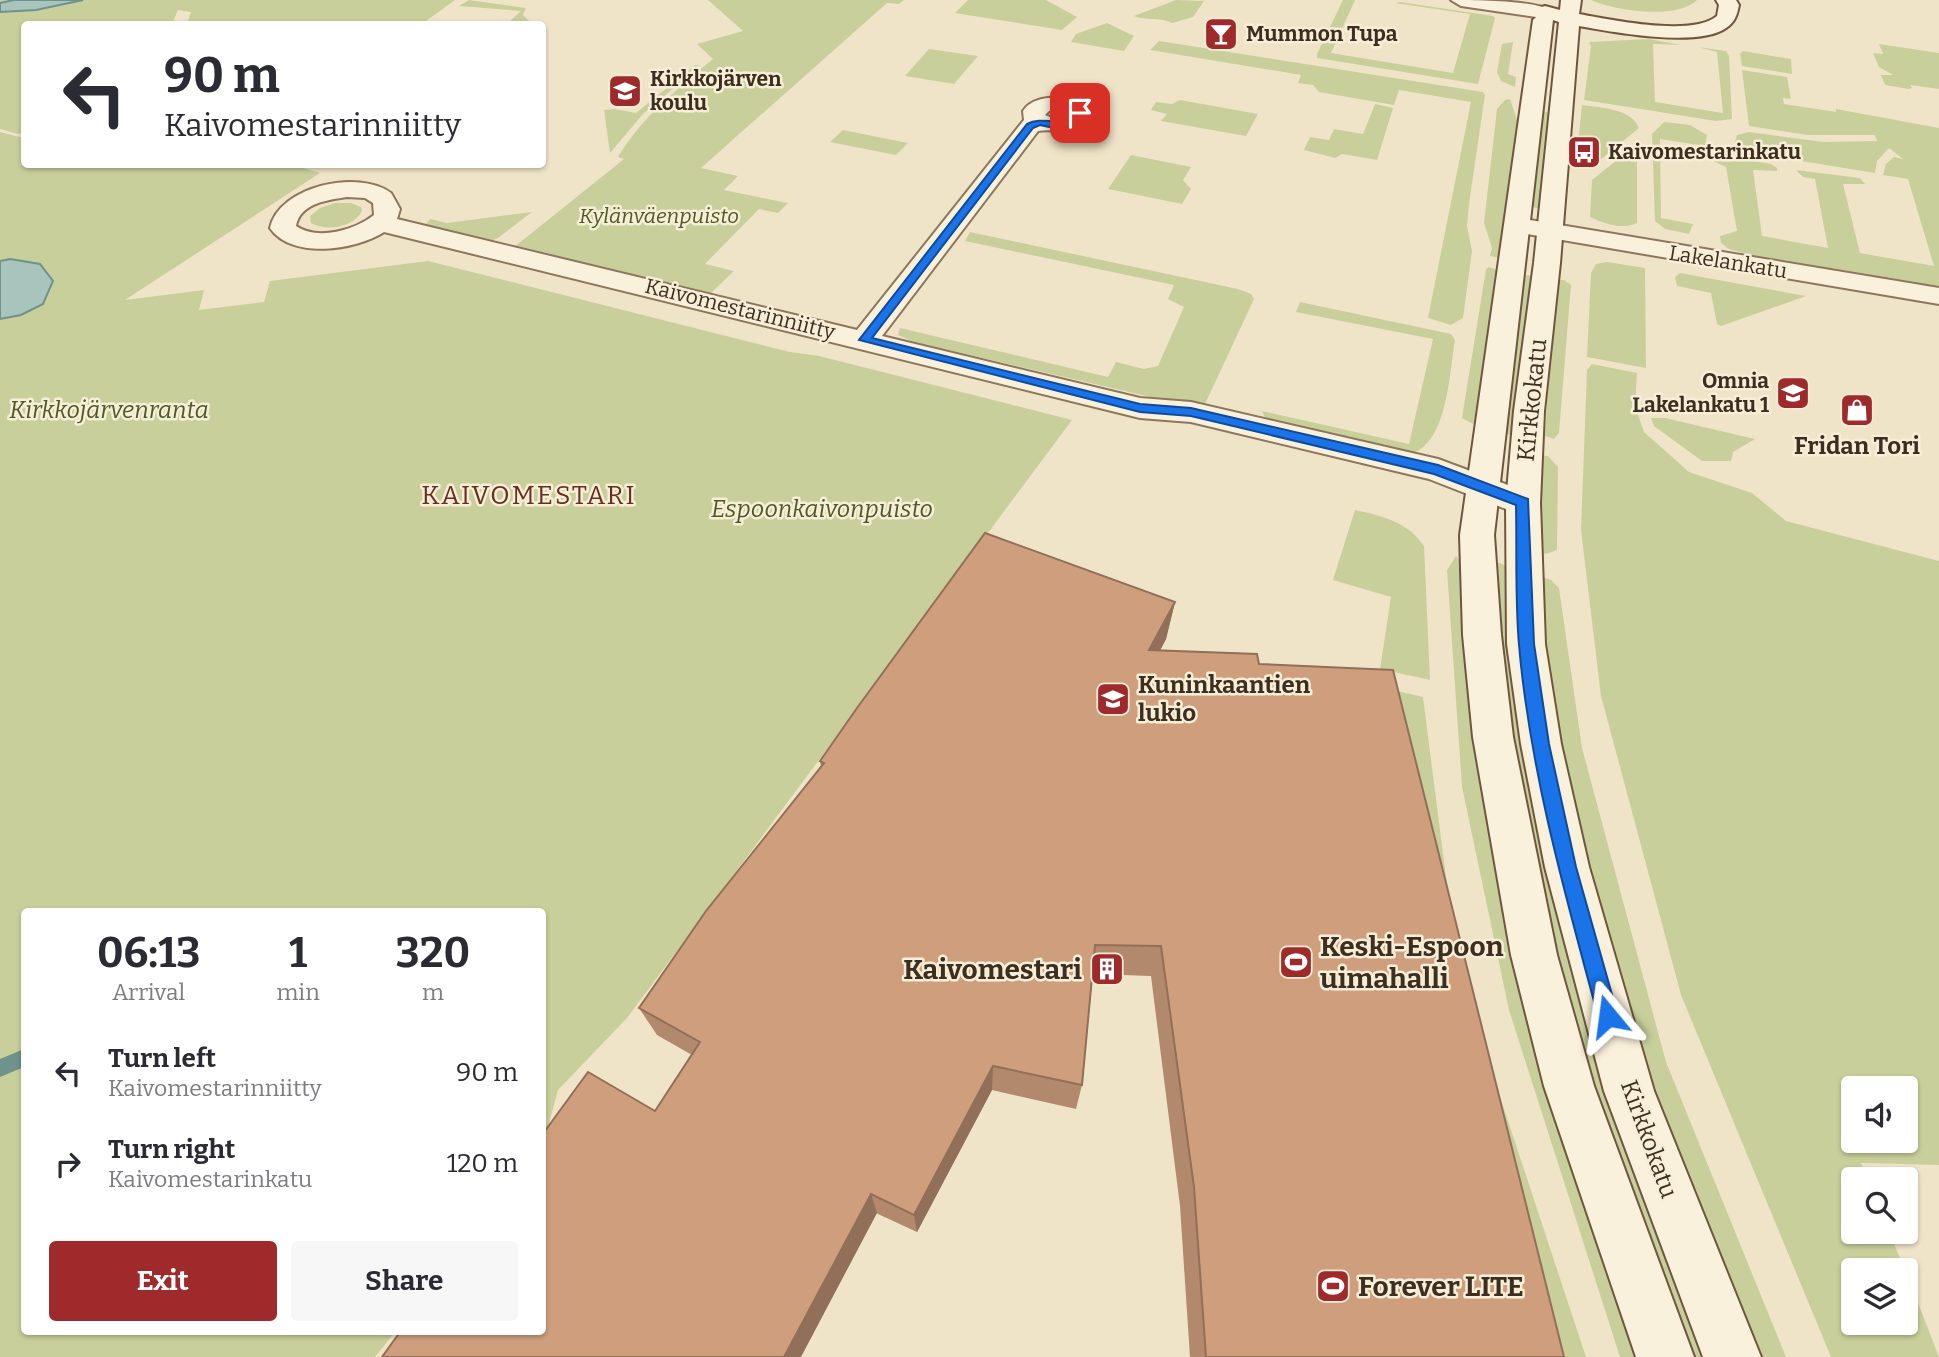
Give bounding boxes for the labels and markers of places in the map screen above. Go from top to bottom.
bar icon: Mummon Tupa [1202,15,1240,53]
place label: Mummon Tupa [1246,21,1398,47]
place label: Kirkkojärven koulu [650,66,782,116]
school or university icon: Kirkkojärven koulu [606,72,644,110]
pin [1050,83,1110,143]
bus stop icon: Kaivomestarinkatu [1565,133,1603,171]
place label: Kaivomestarinkatu [1608,139,1801,165]
place label: Omnia Lakelankatu 1 [1632,368,1769,418]
school or university icon: Omnia Lakelankatu 1 [1774,374,1812,412]
shop icon: Fridan Tori [1838,391,1876,429]
place label: Fridan Tori [1794,432,1920,460]
place label: Kuninkaantien lukio [1138,671,1311,727]
school or university icon: Kuninkaantien lukio [1094,680,1132,718]
place label: Keski-Espoon uimahalli [1320,930,1504,995]
sports icon: Keski-Espoon uimahalli [1277,943,1315,981]
building icon: Kaivomestari [1088,950,1126,988]
place label: Kaivomestari [903,953,1082,986]
sports icon: Forever LITE [1314,1267,1352,1305]
place label: Forever LITE [1358,1270,1524,1303]

